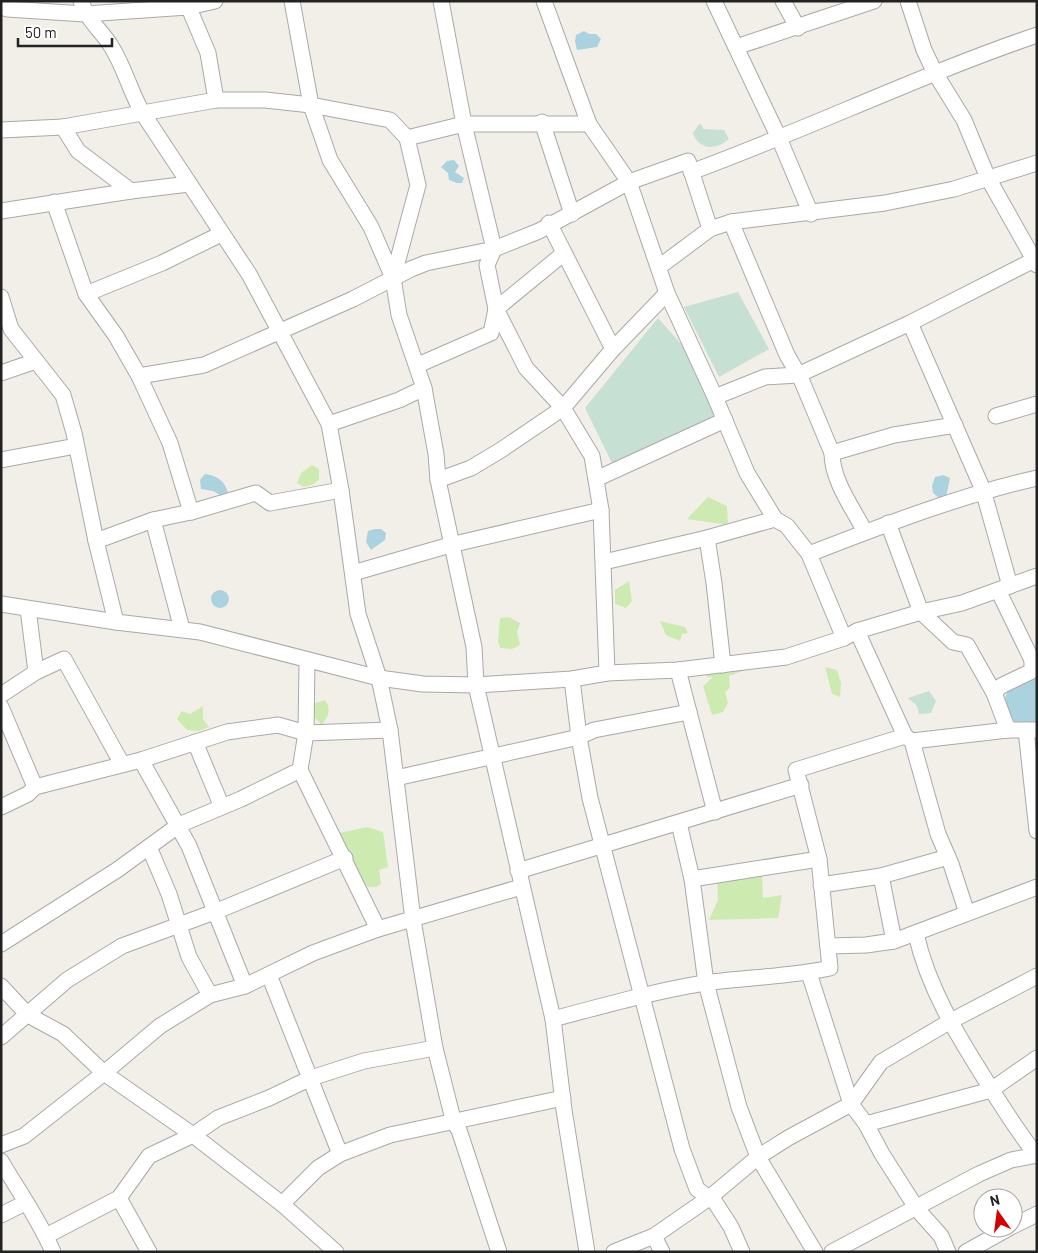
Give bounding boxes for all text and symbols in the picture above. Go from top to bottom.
scale bar [18,15,111,47]
text: 50 m [25,23,57,41]
north arrow [973,1188,1023,1238]
text: N [988,1191,1001,1209]

